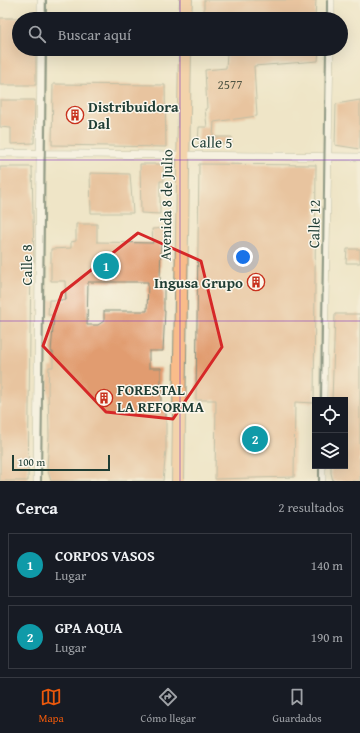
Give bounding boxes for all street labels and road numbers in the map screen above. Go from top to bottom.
street label: Calle 5 [191,131,233,153]
street label: Avenida 8 de Julio [155,149,177,261]
street label: Calle 12 [303,200,325,248]
street label: Calle 8 [16,244,37,286]

